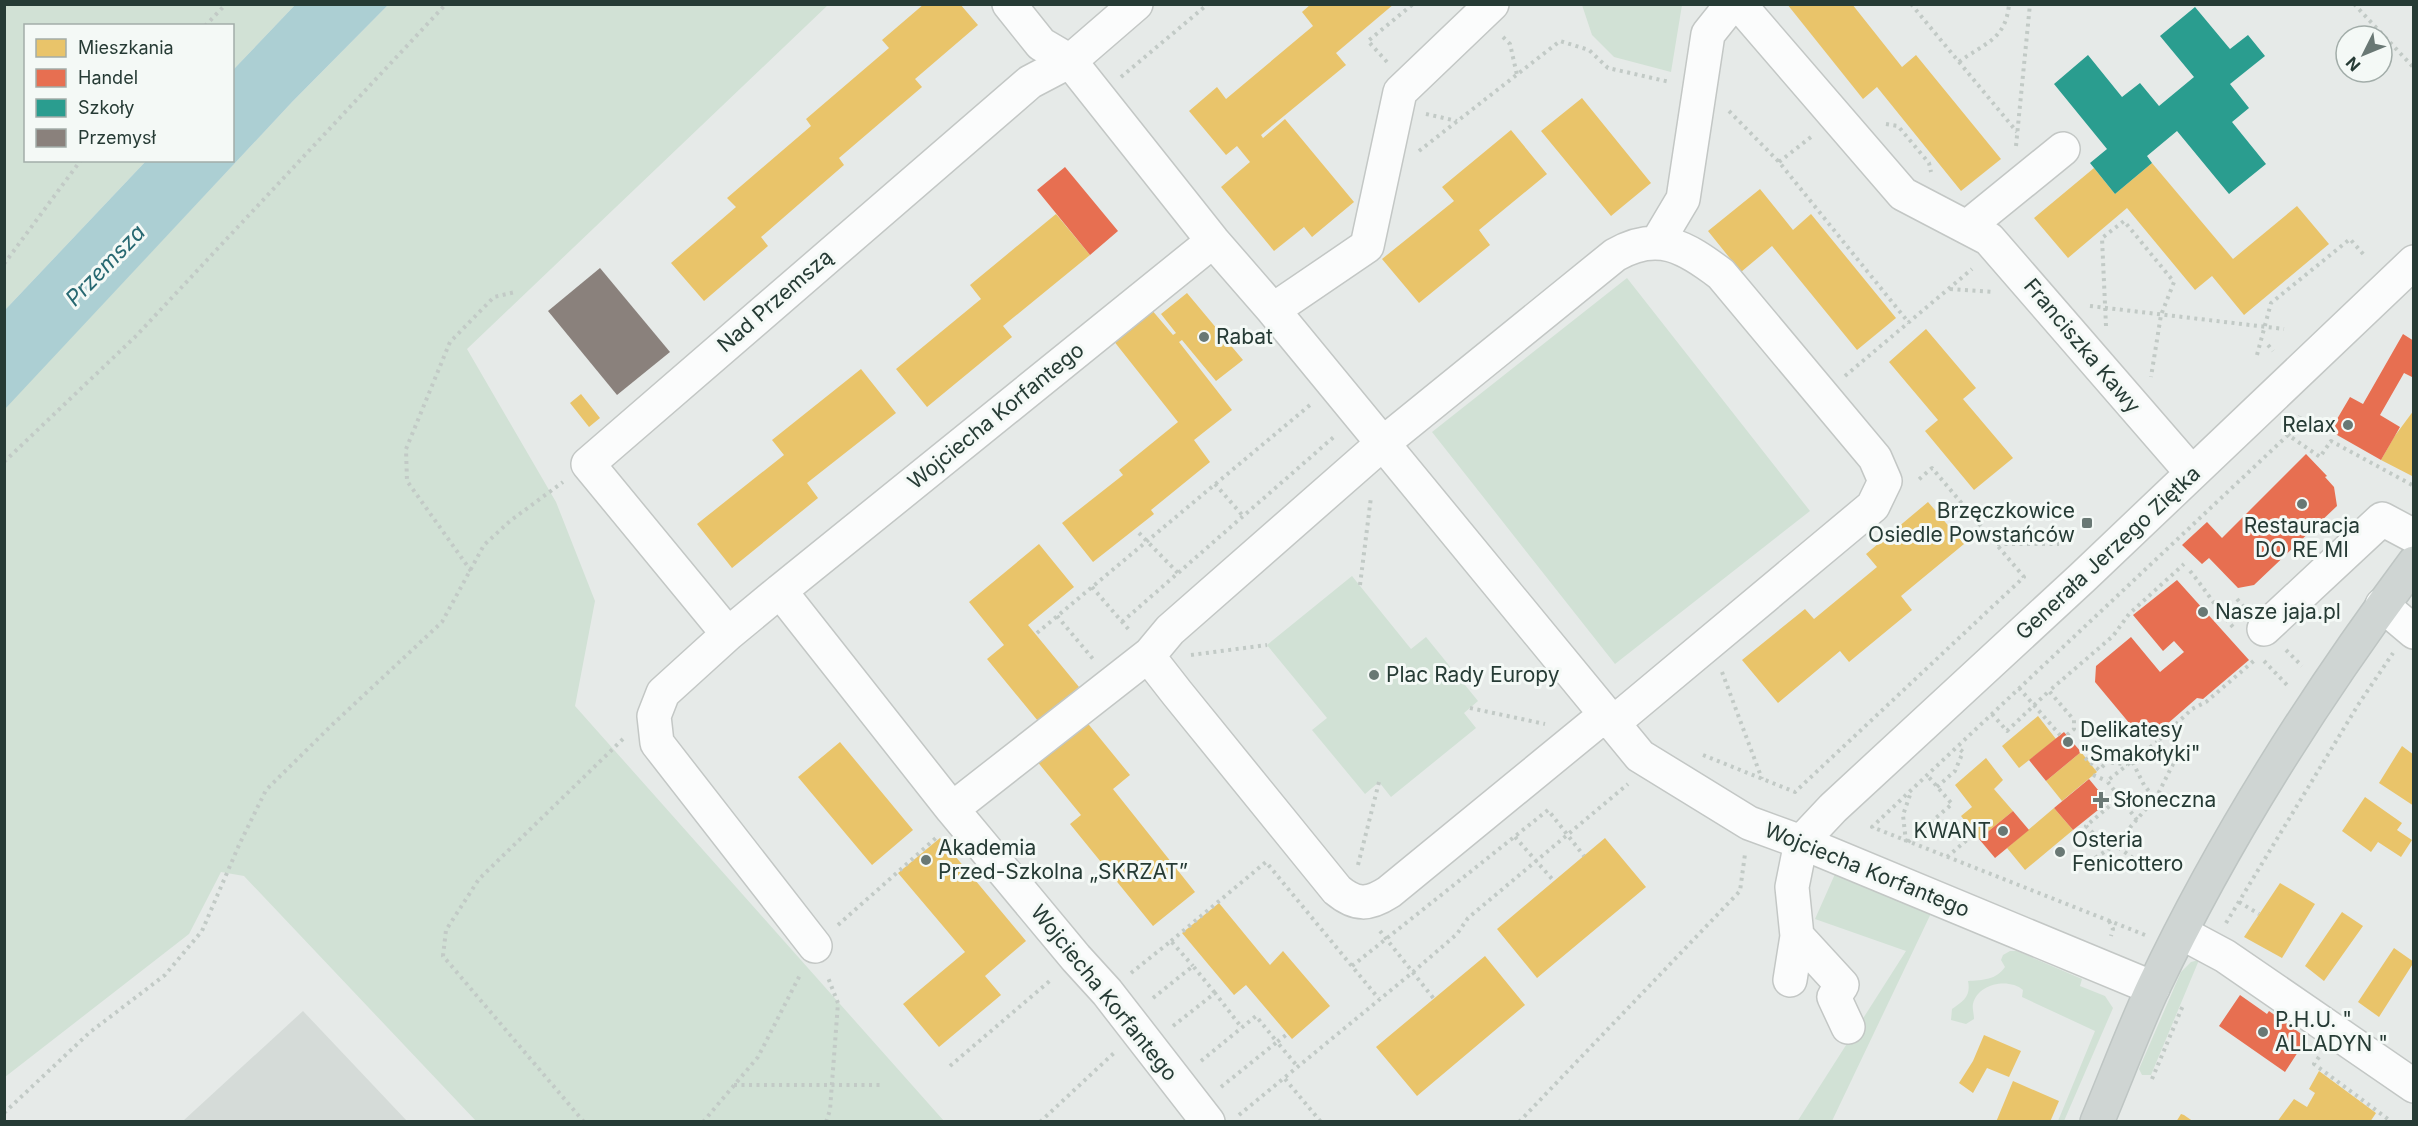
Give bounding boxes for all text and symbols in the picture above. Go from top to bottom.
legend [24,24,234,162]
north arrow [2334,24,2394,84]
text: Mieszkania [78,37,174,58]
text: N [2342,53,2365,76]
text: Handel [78,67,138,88]
text: Szkoły [78,97,134,118]
text: Przemysł [78,127,157,148]
water label: Przemsza [60,219,150,311]
street label: Nad Przemszą [712,244,837,357]
street label: Franciszka Kawy [2019,273,2146,418]
place label: Rabat [1216,324,1273,349]
marker: Rabat [1197,330,1211,344]
street label: Wojciecha Korfantego [903,337,1089,494]
place label: Relax [2282,412,2336,437]
marker: Relax [2341,418,2355,432]
street label: Generała Jerzego Ziętka [2010,461,2205,645]
marker: Restauracja DO RE MI [2295,497,2309,511]
place label: Brzęczkowice Osiedle Powstańców [1868,498,2075,547]
place label: Restauracja DO RE MI [2244,513,2360,562]
marker: Brzęczkowice Osiedle Powstańców [2080,516,2094,530]
place label: Nasze jaja.pl [2215,599,2341,624]
marker: Nasze jaja.pl [2196,605,2210,619]
place label: Plac Rady Europy [1386,662,1560,687]
marker: Plac Rady Europy [1367,668,1381,682]
place label: Delikatesy "Smakołyki" [2080,717,2201,766]
marker: Delikatesy "Smakołyki" [2061,735,2075,749]
place label: Słoneczna [2113,787,2216,812]
marker: Słoneczna [2094,793,2108,807]
street label: Wojciecha Korfantego [1761,817,1973,922]
place label: KWANT [1914,818,1991,843]
marker: KWANT [1996,824,2010,838]
place label: Osteria Fenicottero [2072,827,2183,876]
place label: Akademia Przed-Szkolna „SKRZAT” [938,835,1188,884]
marker: Osteria Fenicottero [2053,845,2067,859]
marker: Akademia Przed-Szkolna „SKRZAT” [919,853,933,867]
street label: Wojciecha Korfantego [1026,900,1183,1086]
place label: P.H.U. " ALLADYN " [2275,1007,2388,1056]
marker: P.H.U. " ALLADYN " [2256,1025,2270,1039]

